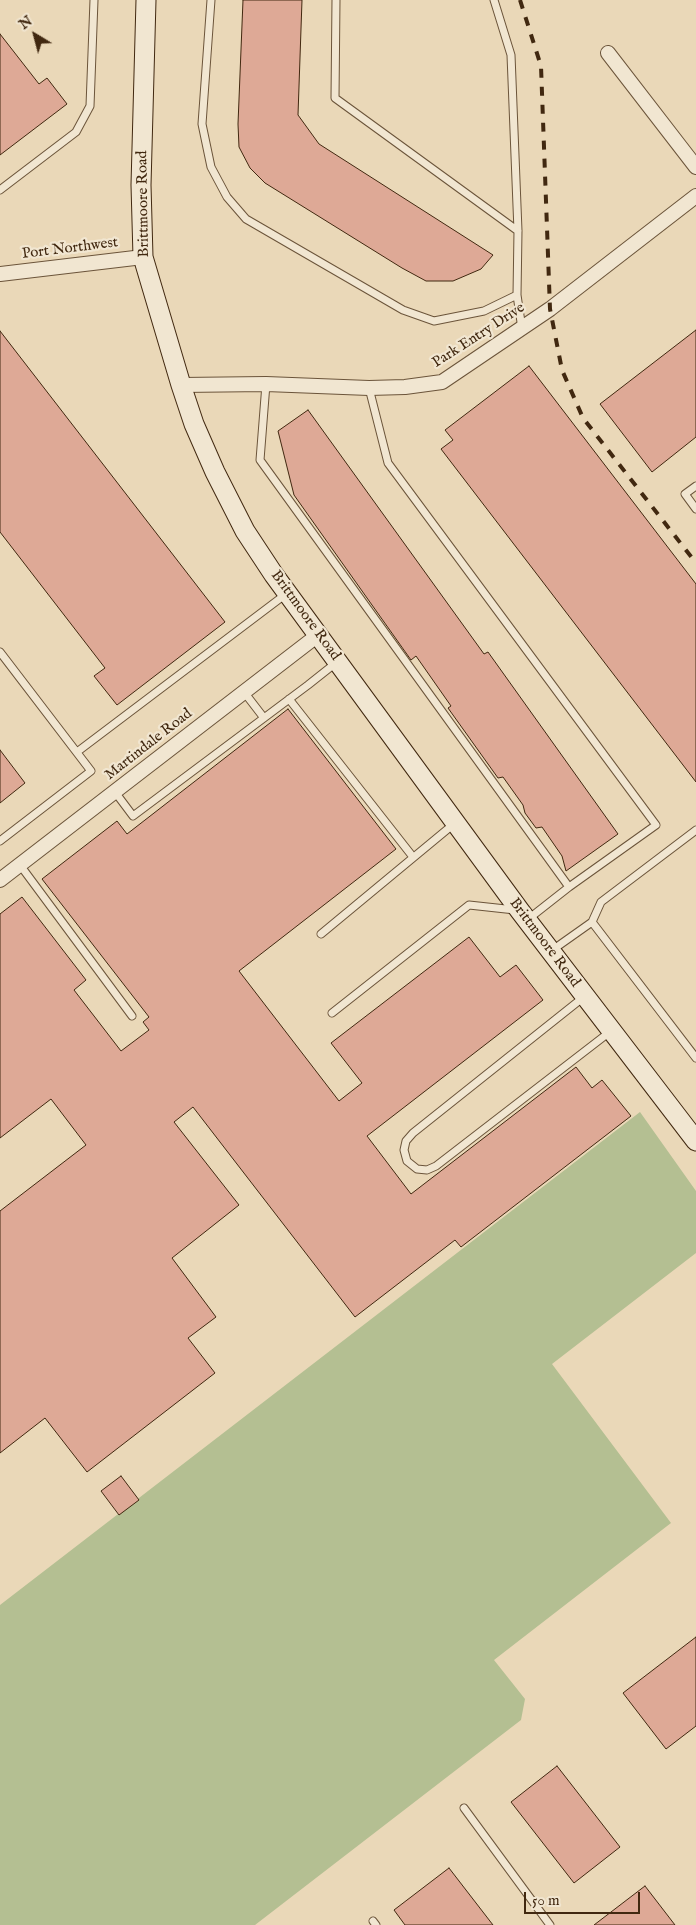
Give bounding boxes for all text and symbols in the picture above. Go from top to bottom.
north arrow [10,10,60,60]
text: N [16,12,36,34]
street label: Brittmoore Road [134,150,154,258]
street label: Port Northwest [21,234,119,264]
street label: Park Entry Drive [429,299,529,373]
street label: Brittmoore Road [266,567,344,665]
street label: Martindale Road [102,705,196,785]
street label: Brittmoore Road [505,895,583,991]
scale bar [526,1882,642,1914]
text: 50 m [532,1891,560,1910]

